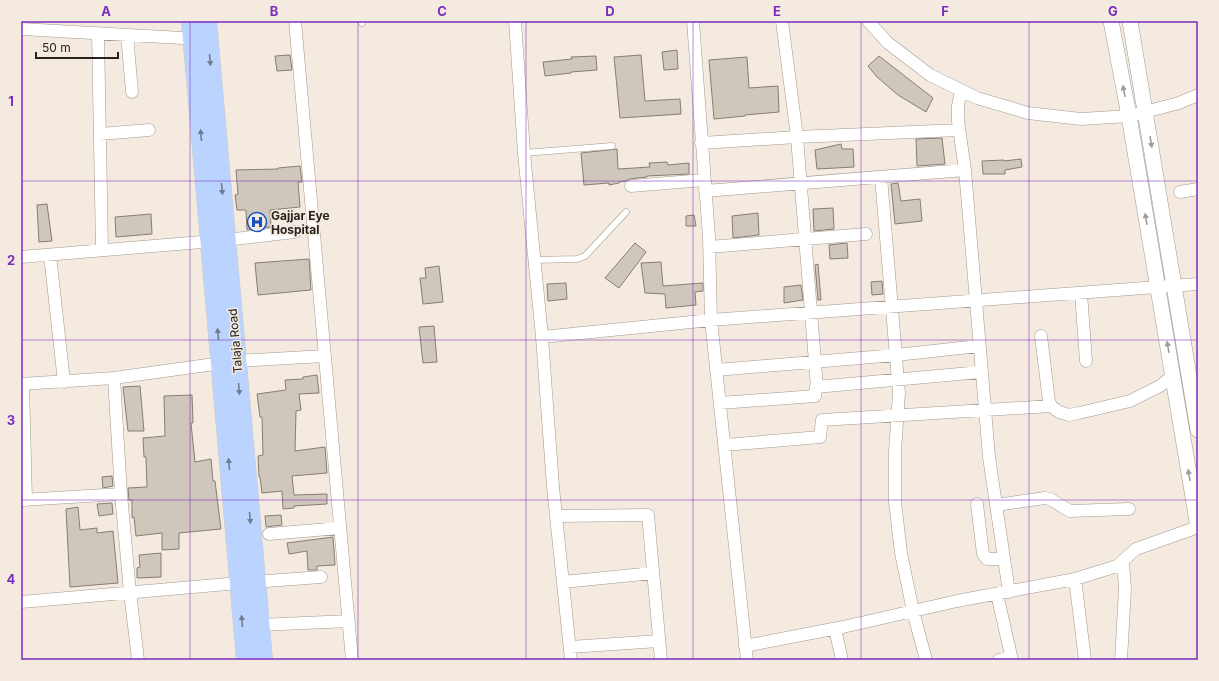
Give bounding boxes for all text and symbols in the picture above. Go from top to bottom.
text: A [101,3,111,19]
text: B [270,3,279,19]
text: C [437,3,447,19]
text: D [605,3,615,19]
text: E [773,3,781,19]
text: F [941,3,949,19]
text: G [1108,3,1118,19]
scale bar [36,34,118,60]
text: 50 m [42,40,71,55]
one-way arrow [207,54,214,66]
one-way arrow [1121,84,1127,97]
text: 1 [8,93,14,109]
one-way arrow [197,129,204,141]
one-way arrow [1148,136,1154,148]
one-way arrow [218,183,225,195]
place label: Gajjar Eye Hospital [271,208,330,237]
hospital icon: Gajjar Eye Hospital [246,211,268,233]
one-way arrow [1143,213,1149,225]
text: 2 [7,252,15,268]
street label: Talaja Road [225,308,245,374]
one-way arrow [215,328,222,340]
one-way arrow [1164,341,1170,353]
one-way arrow [235,383,242,395]
text: 3 [7,412,15,428]
one-way arrow [226,458,233,470]
one-way arrow [1186,469,1192,481]
one-way arrow [247,512,253,524]
text: 4 [7,571,16,587]
one-way arrow [239,615,246,627]

